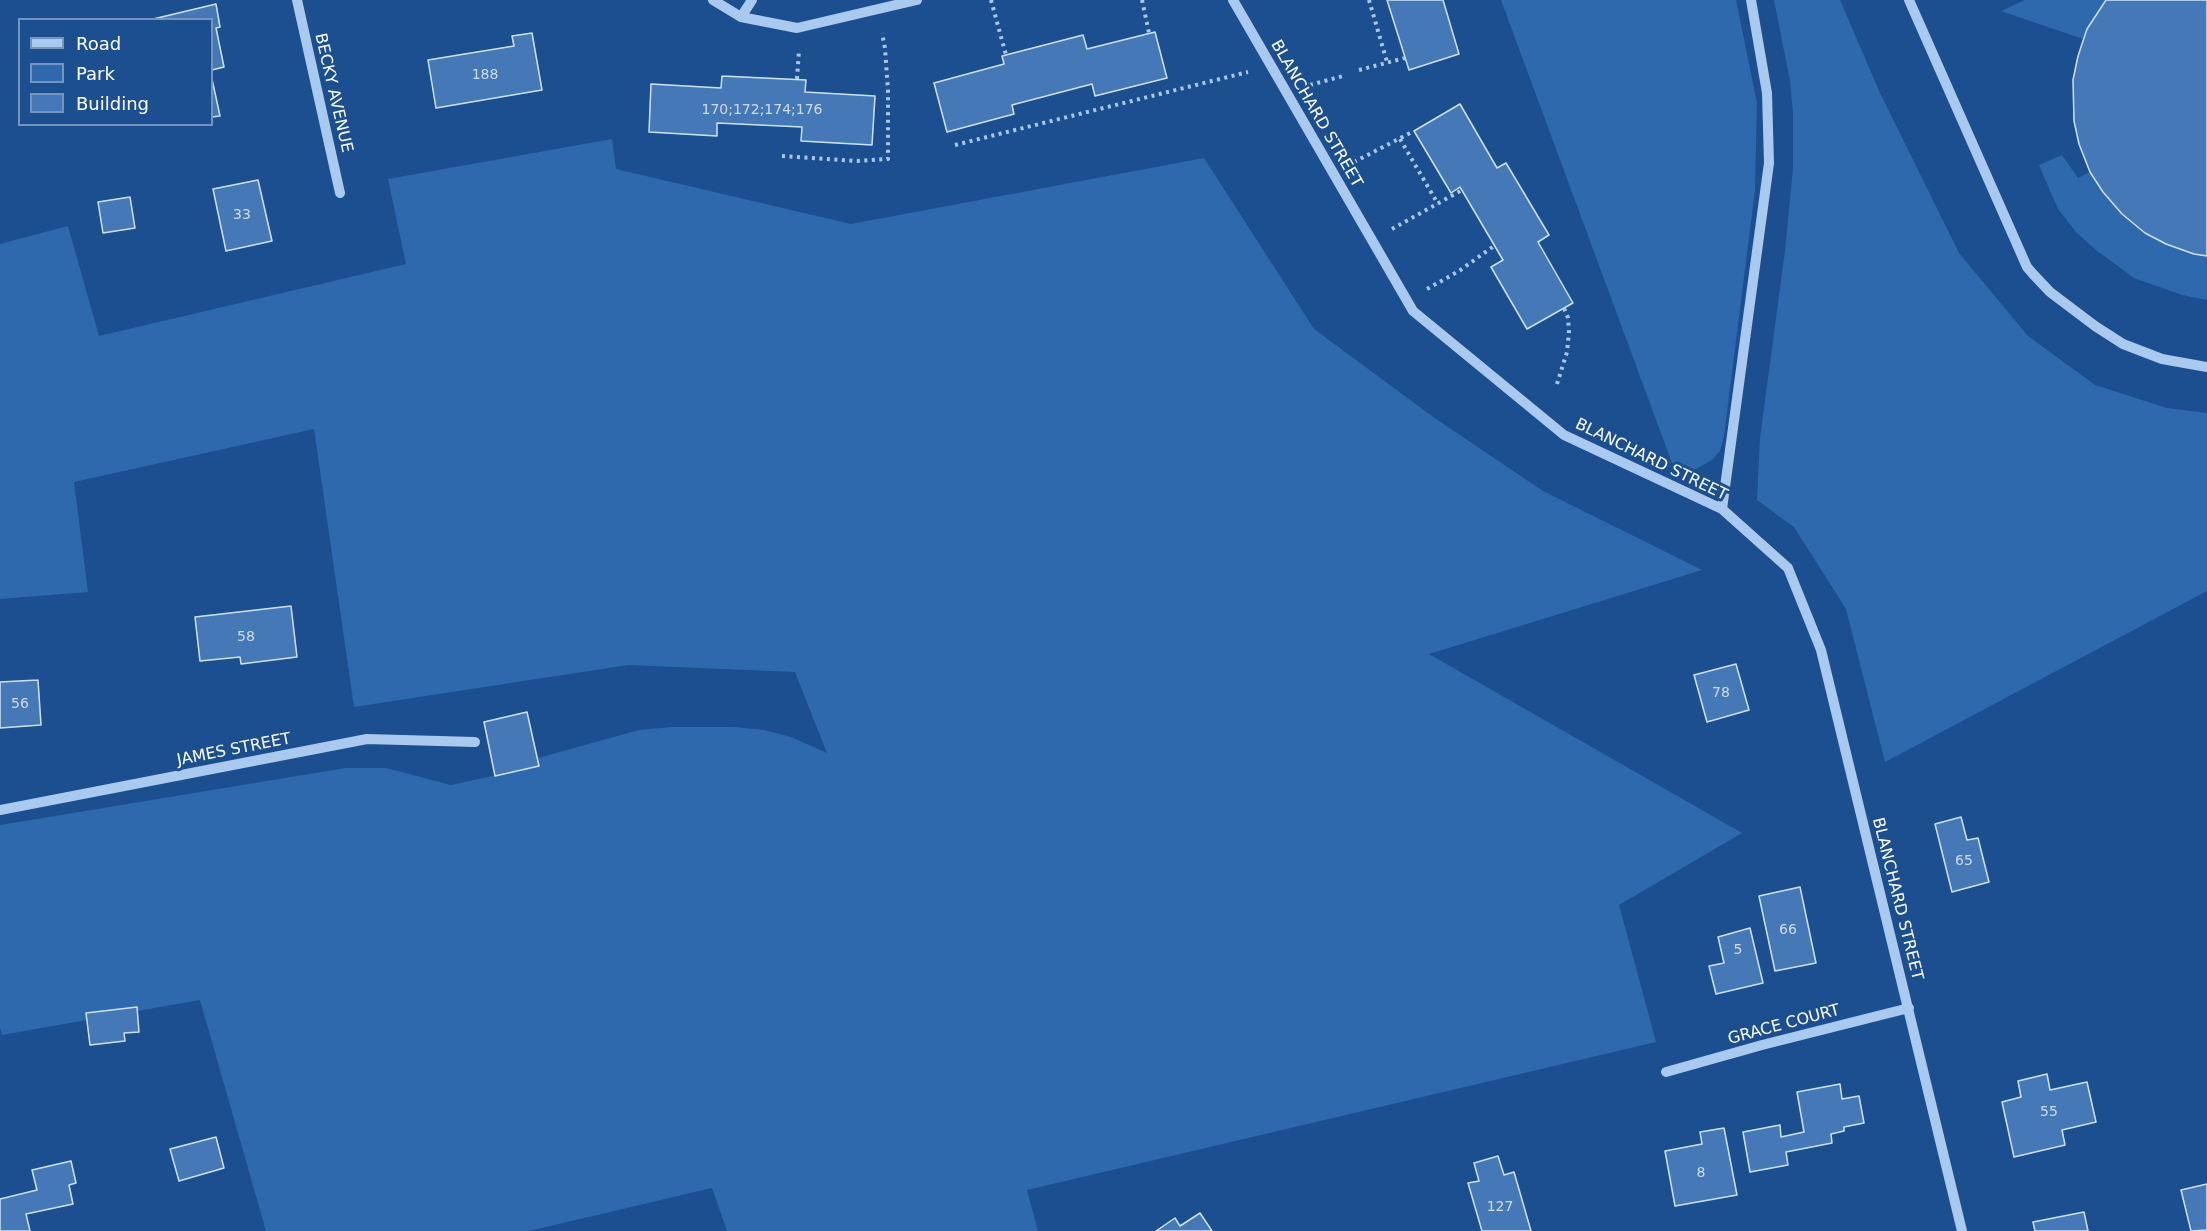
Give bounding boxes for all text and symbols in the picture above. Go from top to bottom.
legend [18,18,213,126]
street label: BECKY AVENUE [310,31,356,155]
text: Road [76,33,121,54]
street label: BLANCHARD STREET [1266,37,1366,191]
text: Park [76,63,115,84]
house number: 188 [472,67,498,83]
text: Building [76,93,149,114]
house number: 170;172;174;176 [701,102,823,118]
house number: 33 [233,207,251,223]
street label: BLANCHARD STREET [1572,415,1730,505]
house number: 58 [237,629,255,645]
house number: 78 [1712,685,1730,701]
house number: 56 [11,696,29,712]
street label: JAMES STREET [175,730,293,770]
street label: BLANCHARD STREET [1867,816,1927,982]
house number: 65 [1955,853,1973,869]
house number: 66 [1779,922,1797,938]
house number: 5 [1734,942,1742,958]
street label: GRACE COURT [1726,1001,1842,1049]
house number: 55 [2040,1104,2058,1120]
house number: 8 [1697,1165,1705,1181]
house number: 127 [1487,1199,1513,1215]

